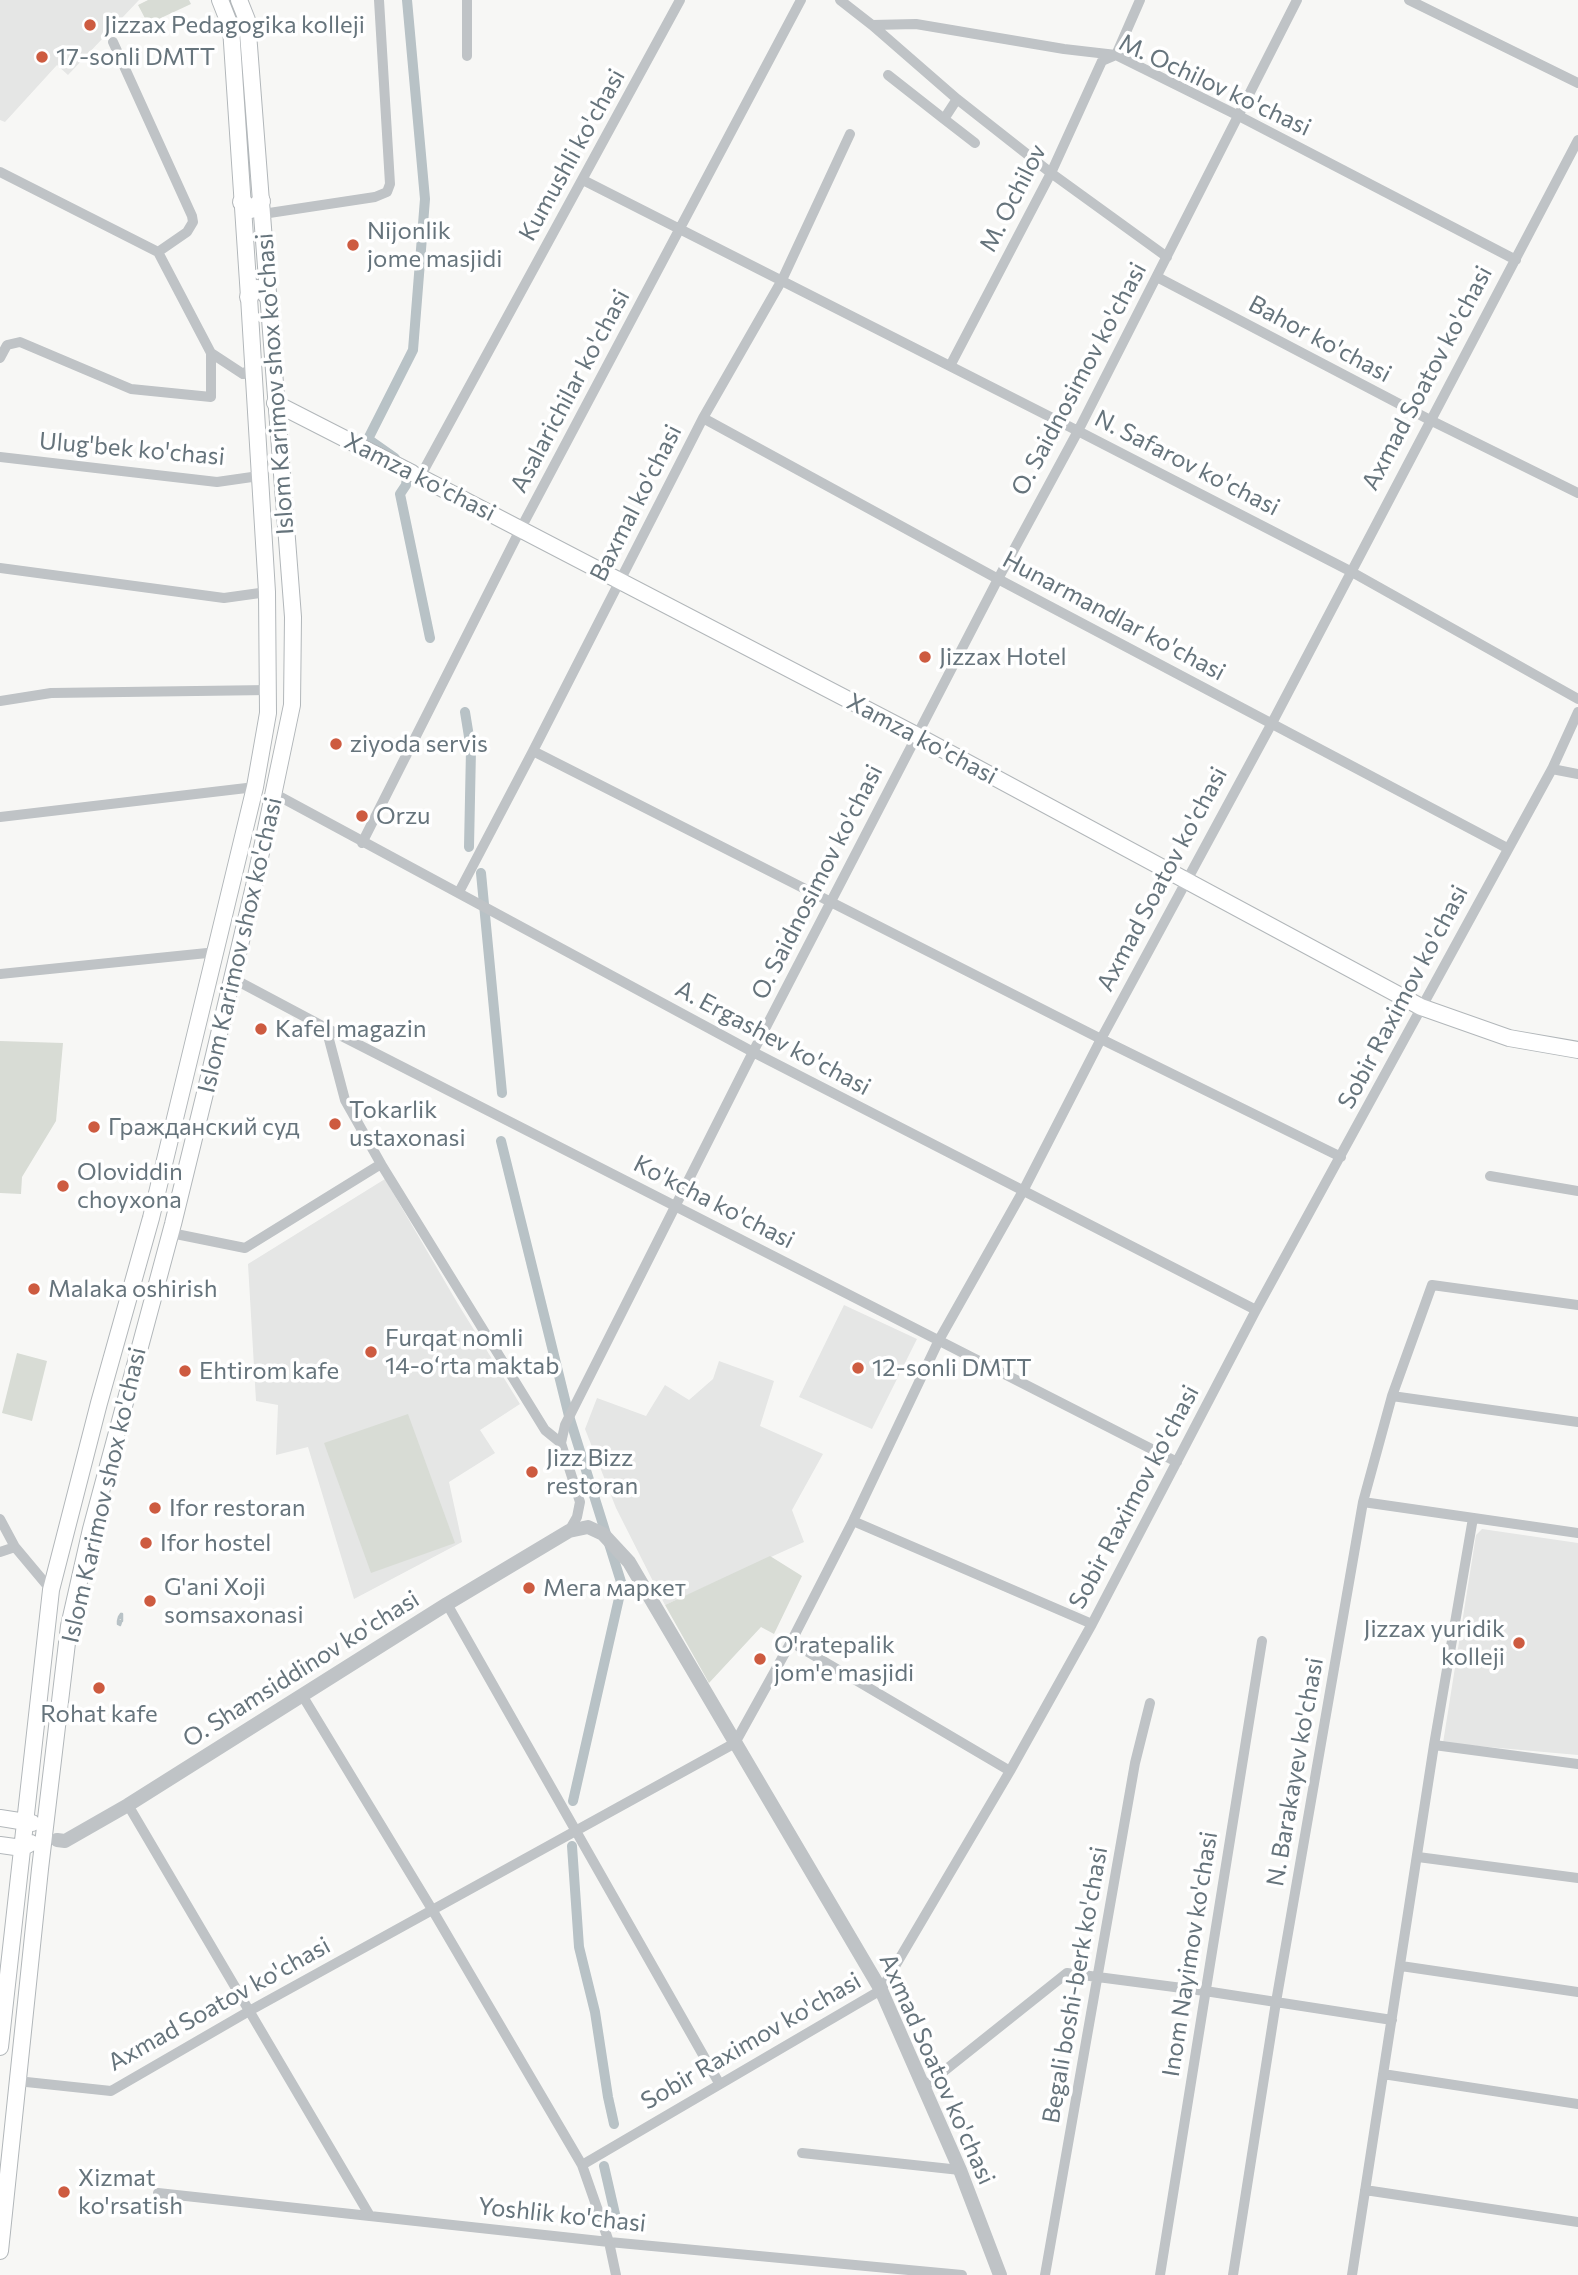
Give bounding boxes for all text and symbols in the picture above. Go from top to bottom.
place label: Jizzax Pedagogika kolleji [104,11,365,39]
marker: Jizzax Pedagogika kolleji [82,17,98,33]
street label: M. Ochilov ko'chasi [1114,28,1316,142]
place label: 17-sonli DMTT [56,43,215,71]
marker: 17-sonli DMTT [34,49,50,65]
street label: Kumushli ko'chasi [513,64,631,246]
street label: M. Ochilov [974,139,1052,257]
place label: Nijonlik jome masjidi [367,217,502,273]
street label: Islom Karimov shox ko'chasi [250,232,300,536]
marker: Nijonlik jome masjidi [345,237,361,253]
street label: O. Saidnosimov ko'chasi [1005,258,1153,500]
street label: Axmad Soatov ko'chasi [1356,261,1498,495]
street label: Asalarichilar ko'chasi [504,284,636,498]
street label: Bahor ko'chasi [1244,289,1396,389]
street label: N. Safarov ko'chasi [1090,404,1284,522]
street label: Baxmal ko'chasi [584,420,688,586]
street label: Ulug'bek ko'chasi [38,427,226,471]
street label: Xamza ko'chasi [340,427,500,527]
street label: Hunarmandlar ko'chasi [998,545,1230,687]
place label: Jizzax Hotel [939,643,1066,671]
marker: Jizzax Hotel [917,649,933,665]
street label: Xamza ko'chasi [842,687,1002,791]
place label: ziyoda servis [350,730,488,758]
marker: ziyoda servis [328,736,344,752]
street label: O. Saidnosimov ko'chasi [745,760,889,1004]
street label: Axmad Soatov ko'chasi [1091,762,1233,996]
street label: Islom Karimov shox ko'chasi [192,794,288,1096]
place label: Orzu [376,802,431,830]
marker: Orzu [354,808,370,824]
street label: Sobir Raximov ko'chasi [1332,880,1474,1114]
street label: A. Ergashev ko'chasi [670,974,876,1102]
place label: Kafel magazin [275,1015,427,1043]
marker: Kafel magazin [253,1021,269,1037]
place label: Tokarlik ustaxonasi [349,1096,466,1152]
place label: Гражданский суд [108,1113,300,1141]
marker: Tokarlik ustaxonasi [327,1116,343,1132]
marker: Гражданский суд [86,1119,102,1135]
street label: Ko'kcha ko'chasi [629,1149,799,1255]
place label: Oloviddin choyxona [77,1158,183,1214]
marker: Oloviddin choyxona [55,1178,71,1194]
place label: Malaka oshirish [48,1275,217,1303]
marker: Malaka oshirish [26,1281,42,1297]
place label: Furqat nomli 14-oʻrta maktab [385,1324,559,1380]
street label: Islom Karimov shox ko'chasi [56,1344,152,1646]
marker: Furqat nomli 14-oʻrta maktab [363,1344,379,1360]
place label: 12-sonli DMTT [872,1354,1032,1382]
place label: Ehtirom kafe [199,1357,339,1385]
marker: 12-sonli DMTT [850,1360,866,1376]
marker: Ehtirom kafe [177,1363,193,1379]
street label: Sobir Raximov ko'chasi [1063,1380,1205,1614]
place label: Jizz Bizz restoran [546,1444,638,1500]
marker: Jizz Bizz restoran [524,1464,540,1480]
place label: Ifor restoran [169,1494,305,1522]
marker: Ifor restoran [147,1500,163,1516]
place label: Ifor hostel [160,1529,271,1557]
marker: Ifor hostel [138,1535,154,1551]
place label: G'ani Xoji somsaxonasi [164,1573,304,1629]
place label: Мега маркет [543,1574,686,1602]
marker: Мега маркет [521,1580,537,1596]
street label: O. Shamsiddinov ko'chasi [178,1584,424,1754]
marker: G'ani Xoji somsaxonasi [142,1593,158,1609]
place label: Jizzax yuridik kolleji [1363,1615,1505,1671]
place label: O'ratepalik jom'e masjidi [774,1631,914,1687]
marker: Jizzax yuridik kolleji [1511,1635,1527,1651]
marker: O'ratepalik jom'e masjidi [752,1651,768,1667]
street label: N. Barakayev ko'chasi [1261,1655,1329,1889]
marker: Rohat kafe [91,1680,107,1696]
place label: Rohat kafe [40,1700,158,1728]
street label: Inom Nayimov ko'chasi [1156,1829,1224,2079]
street label: Begali boshi-berk ko'chasi [1036,1844,1114,2126]
street label: Axmad Soatov ko'chasi [103,1931,335,2077]
street label: Axmad Soatov ko'chasi [873,1949,1001,2189]
street label: Sobir Raximov ko'chasi [636,1966,866,2116]
place label: Xizmat ko'rsatish [78,2164,183,2220]
marker: Xizmat ko'rsatish [56,2184,72,2200]
street label: Yoshlik ko'chasi [476,2192,648,2238]

